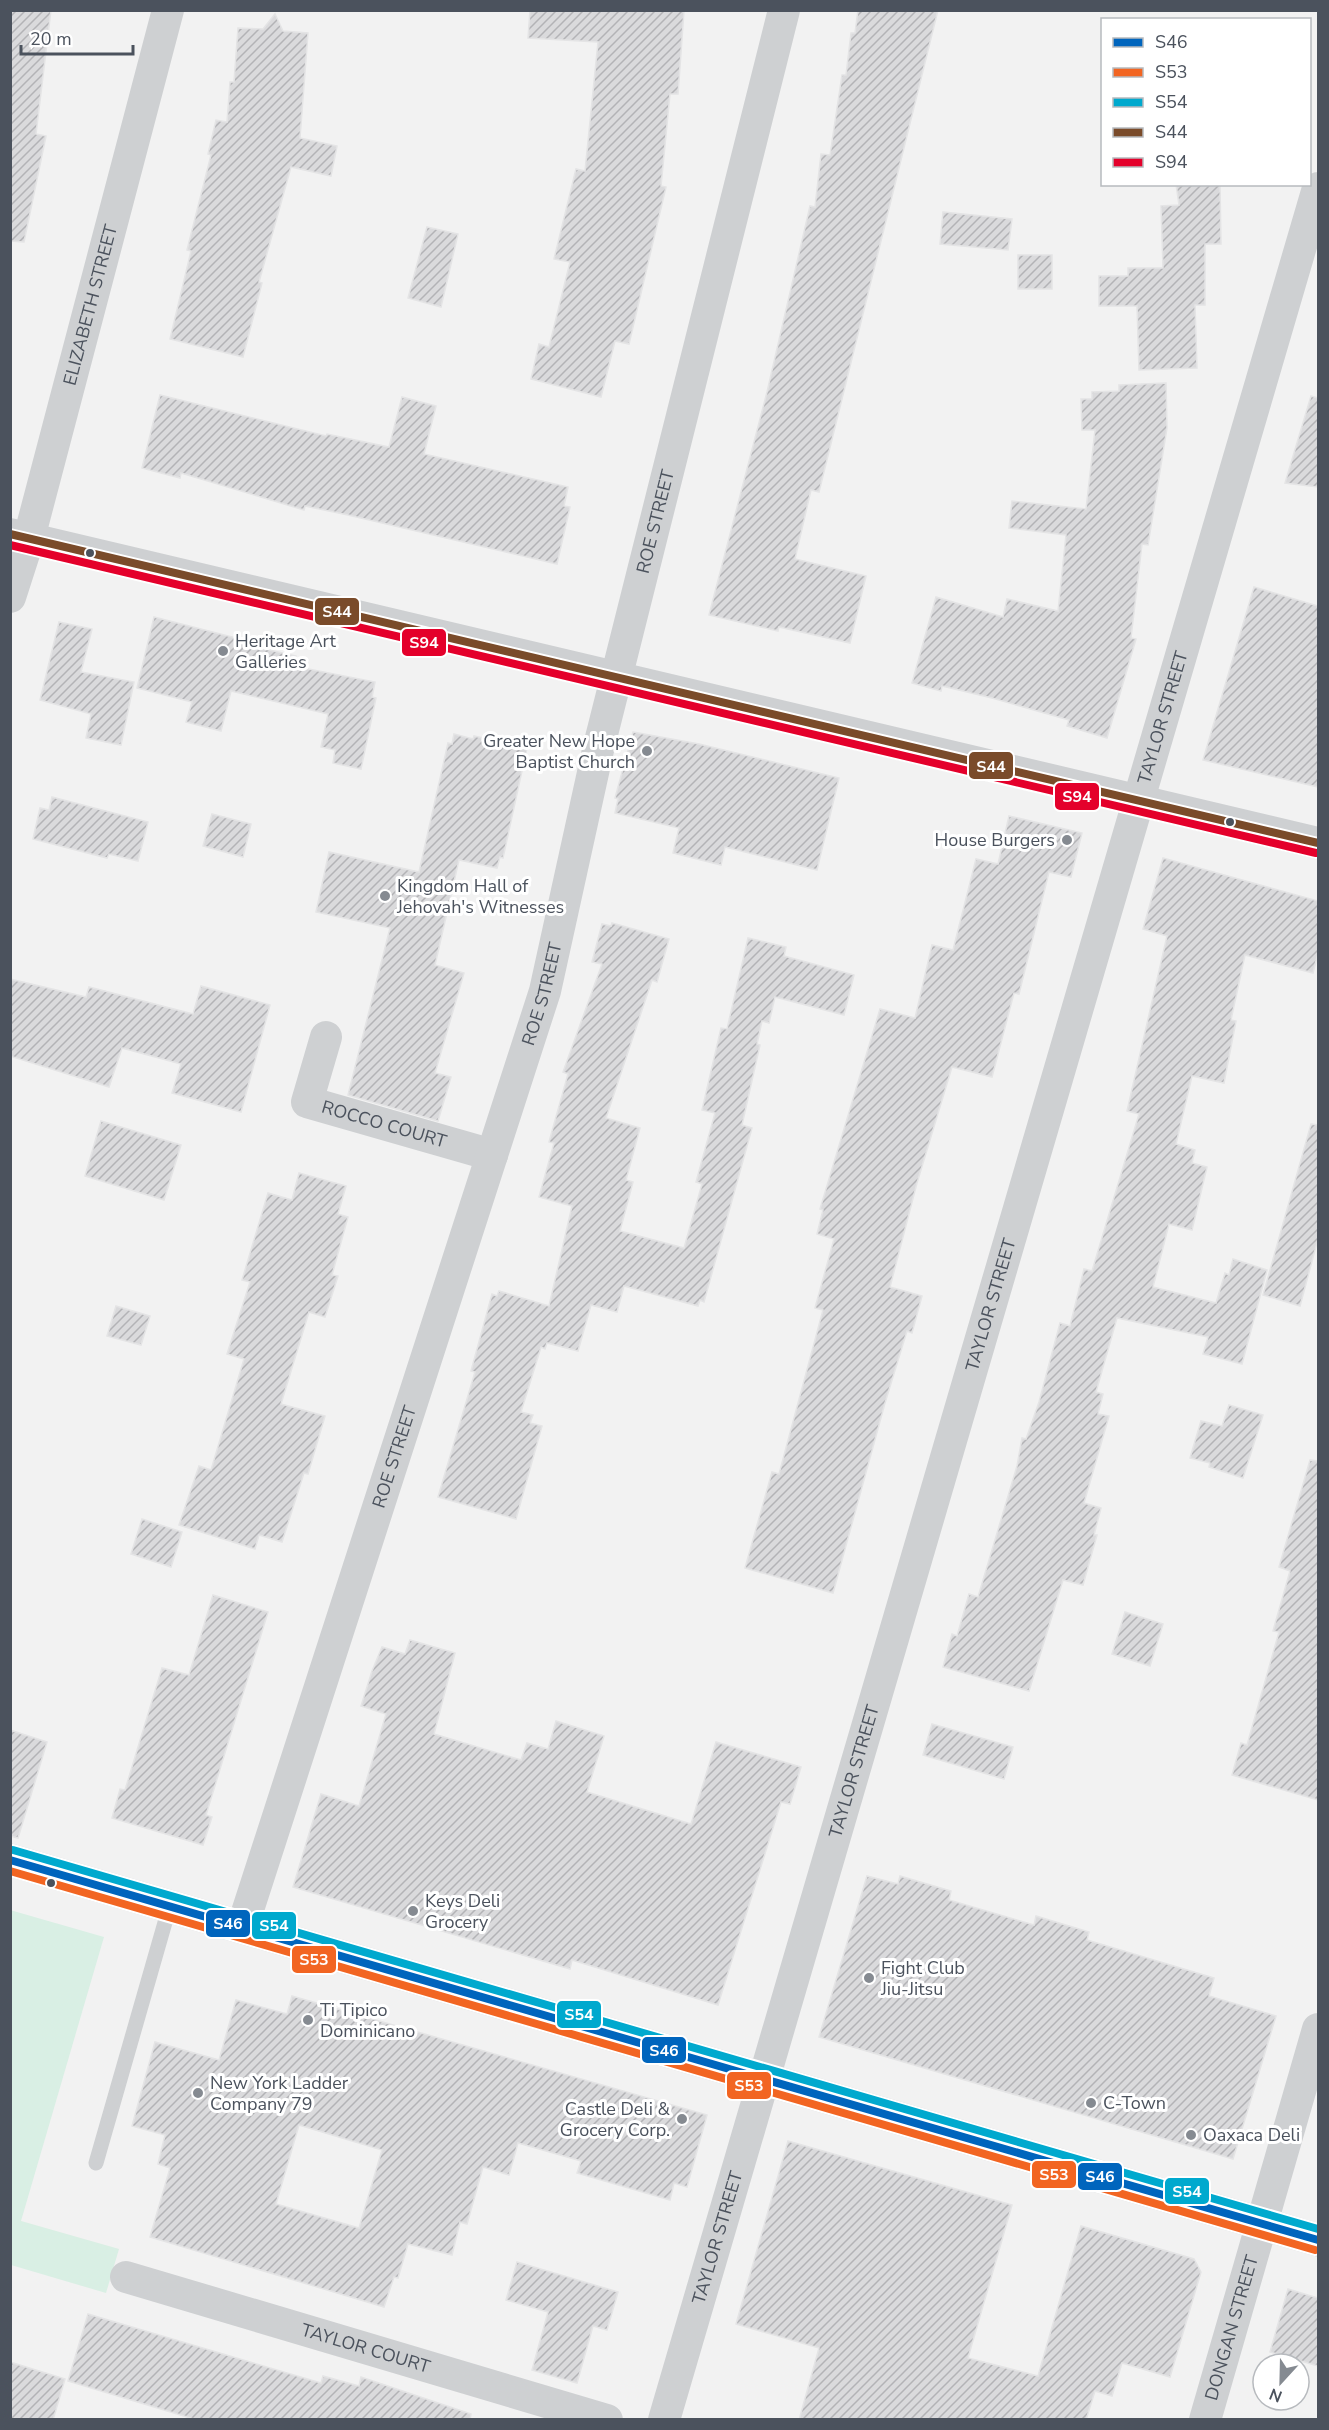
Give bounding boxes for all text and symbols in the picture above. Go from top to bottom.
scale bar [21,18,134,56]
legend [1101,18,1311,186]
text: 20 m [30,27,72,51]
text: S46 [1155,30,1188,54]
text: S53 [1155,60,1188,84]
text: S54 [1155,90,1188,114]
text: S44 [1155,120,1188,144]
text: S94 [1155,150,1188,174]
street label: ELIZABETH STREET [58,222,123,388]
street label: ROE STREET [631,467,680,576]
unlabelled marker [84,547,96,559]
line badge: S44 [314,597,360,626]
text: S44 [322,601,352,623]
line badge: S94 [401,628,447,657]
place label: Heritage Art Galleries [235,629,337,674]
text: S94 [409,632,439,654]
marker: Heritage Art Galleries [216,644,230,658]
street label: TAYLOR STREET [1132,648,1194,787]
place label: Greater New Hope Baptist Church [483,729,635,774]
marker: Greater New Hope Baptist Church [640,744,654,758]
line badge: S44 [968,751,1014,780]
text: S44 [976,756,1006,778]
line badge: S94 [1054,782,1100,811]
text: S94 [1062,786,1092,808]
unlabelled marker [1224,816,1236,828]
place label: House Burgers [935,828,1055,852]
marker: House Burgers [1060,833,1074,847]
place label: Kingdom Hall of Jehovah's Witnesses [396,874,564,919]
marker: Kingdom Hall of Jehovah's Witnesses [378,889,392,903]
street label: ROE STREET [516,940,567,1049]
street label: ROCCO COURT [319,1095,450,1153]
street label: TAYLOR STREET [960,1235,1022,1374]
street label: ROE STREET [367,1402,422,1511]
street label: TAYLOR STREET [823,1702,885,1841]
unlabelled marker [45,1877,57,1889]
place label: Keys Deli Grocery [425,1889,500,1934]
marker: Keys Deli Grocery [406,1904,420,1918]
line badge: S46 [205,1909,251,1938]
line badge: S54 [251,1911,297,1940]
text: S46 [213,1913,243,1935]
text: S54 [259,1915,289,1937]
line badge: S53 [291,1945,337,1974]
text: S53 [299,1949,329,1971]
place label: Fight Club Jiu-Jitsu [880,1956,965,2001]
marker: Fight Club Jiu-Jitsu [862,1971,876,1985]
place label: Ti Tipico Dominicano [320,1998,415,2043]
line badge: S54 [556,2000,602,2029]
text: S54 [564,2004,594,2026]
marker: Ti Tipico Dominicano [301,2013,315,2027]
line badge: S46 [641,2036,687,2064]
text: S46 [649,2040,679,2062]
place label: New York Ladder Company 79 [210,2071,349,2116]
line badge: S53 [726,2071,772,2100]
text: S53 [734,2075,764,2097]
marker: New York Ladder Company 79 [191,2086,205,2100]
place label: C-Town [1103,2091,1166,2115]
marker: C-Town [1084,2096,1098,2110]
place label: Castle Deli & Grocery Corp. [560,2097,671,2142]
marker: Castle Deli & Grocery Corp. [675,2112,689,2126]
place label: Oaxaca Deli [1203,2123,1300,2147]
marker: Oaxaca Deli [1184,2128,1198,2142]
line badge: S53 [1031,2160,1077,2189]
line badge: S46 [1077,2162,1123,2191]
text: S53 [1039,2164,1069,2186]
text: S46 [1085,2166,1115,2188]
street label: TAYLOR STREET [687,2168,748,2307]
line badge: S54 [1164,2177,1210,2205]
text: S54 [1172,2181,1202,2203]
street label: DONGAN STREET [1199,2252,1264,2403]
street label: TAYLOR COURT [298,2318,433,2379]
north arrow [1251,2352,1311,2412]
text: N [1266,2383,1285,2407]

